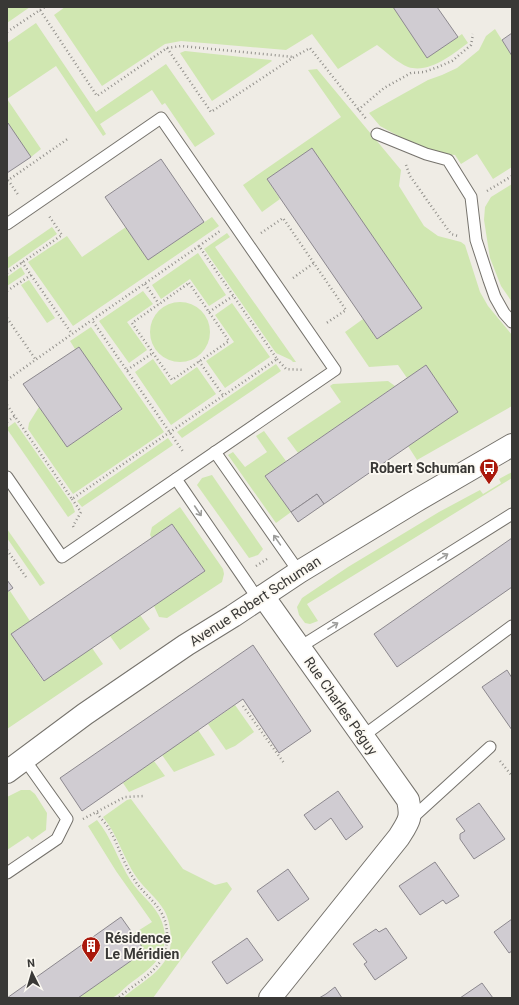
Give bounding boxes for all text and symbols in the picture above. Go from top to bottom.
bus stop icon: Robert Schuman [478,457,500,485]
place label: Robert Schuman [370,460,475,476]
one-way arrow [194,505,202,516]
one-way arrow [273,535,281,546]
street label: Avenue Robert Schuman [186,553,324,649]
one-way arrow [437,553,449,561]
one-way arrow [327,622,339,630]
street label: Rue Charles Péguy [301,654,381,759]
place label: Résidence Le Méridien [105,930,179,962]
building icon: Résidence Le Méridien [80,935,102,963]
north arrow [12,953,52,993]
text: N [27,957,36,970]

